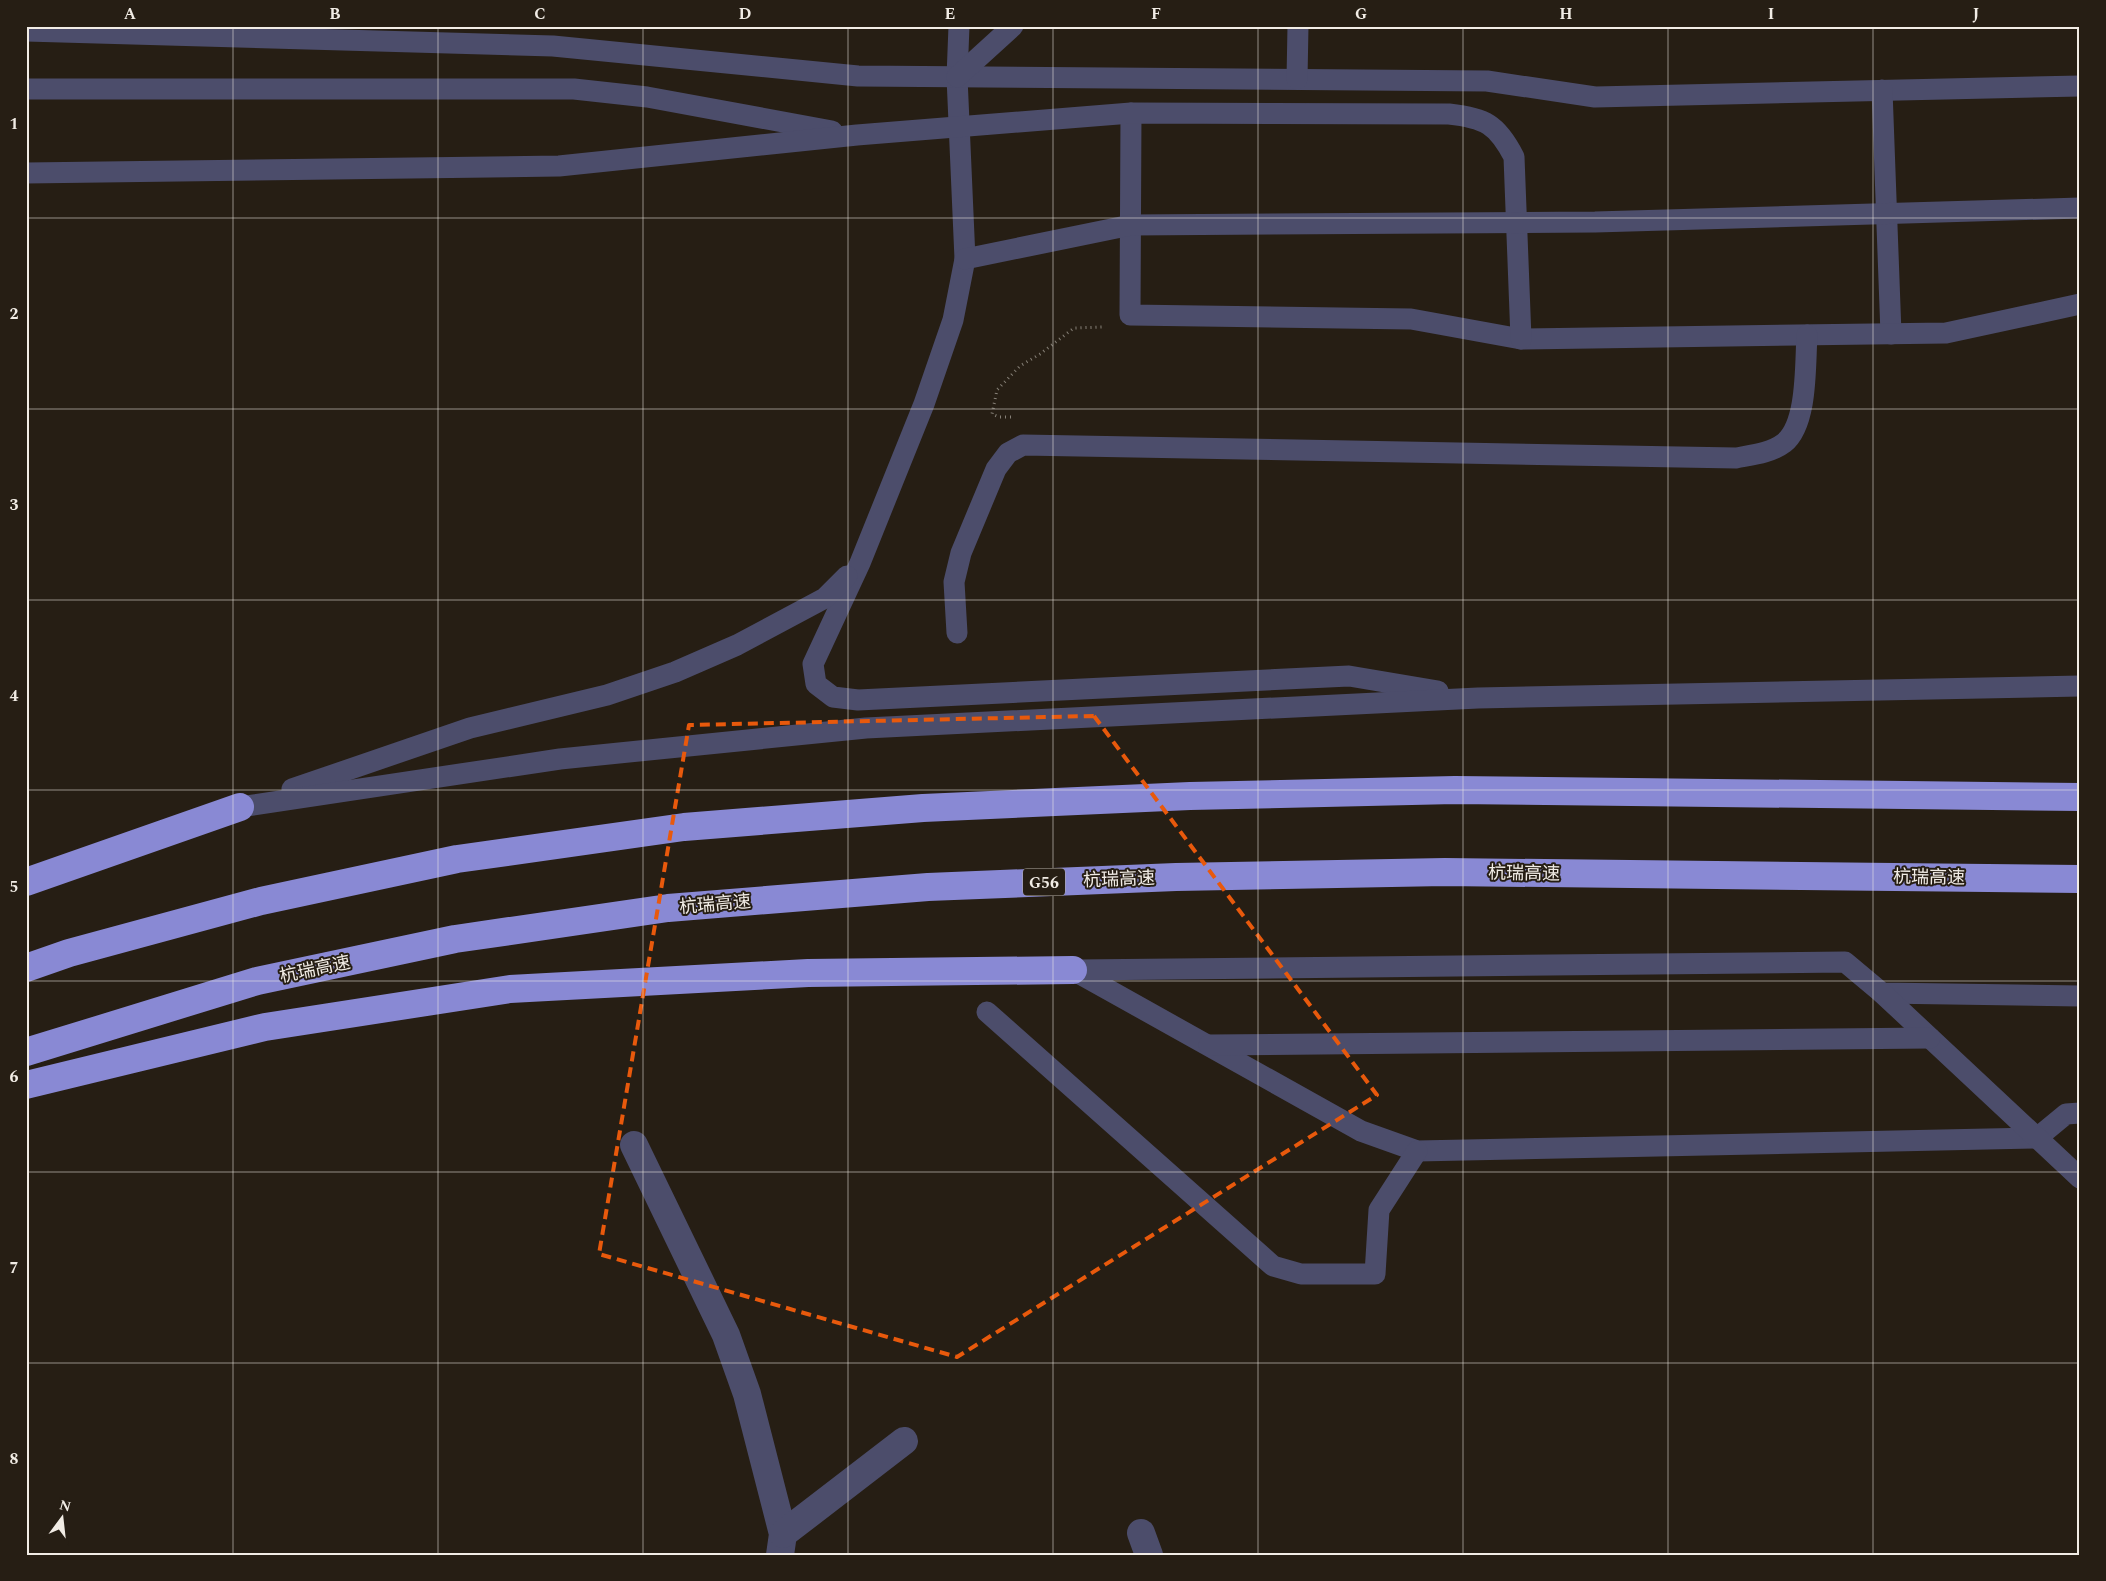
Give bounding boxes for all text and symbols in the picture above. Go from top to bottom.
text: A [124,2,137,26]
text: B [329,2,341,26]
text: C [534,2,546,26]
text: D [739,2,752,26]
text: E [945,2,955,26]
text: F [1151,2,1161,26]
text: G [1355,2,1367,26]
text: H [1559,2,1573,26]
text: I [1768,2,1774,26]
text: J [1973,2,1980,26]
text: 1 [10,112,18,136]
text: 2 [10,302,19,326]
text: 3 [10,493,19,517]
text: 4 [10,684,19,708]
street label: 杭瑞高速 [1488,859,1560,888]
street label: 杭瑞高速 [1893,863,1965,892]
street label: 杭瑞高速 [1083,865,1155,894]
road number: G56 [1023,869,1065,896]
text: 5 [10,875,18,899]
street label: 杭瑞高速 [678,888,752,921]
street label: 杭瑞高速 [277,949,353,990]
text: 6 [10,1065,19,1089]
text: 7 [10,1256,19,1280]
text: 8 [10,1447,19,1471]
north arrow [38,1494,88,1544]
text: N [57,1494,73,1518]

